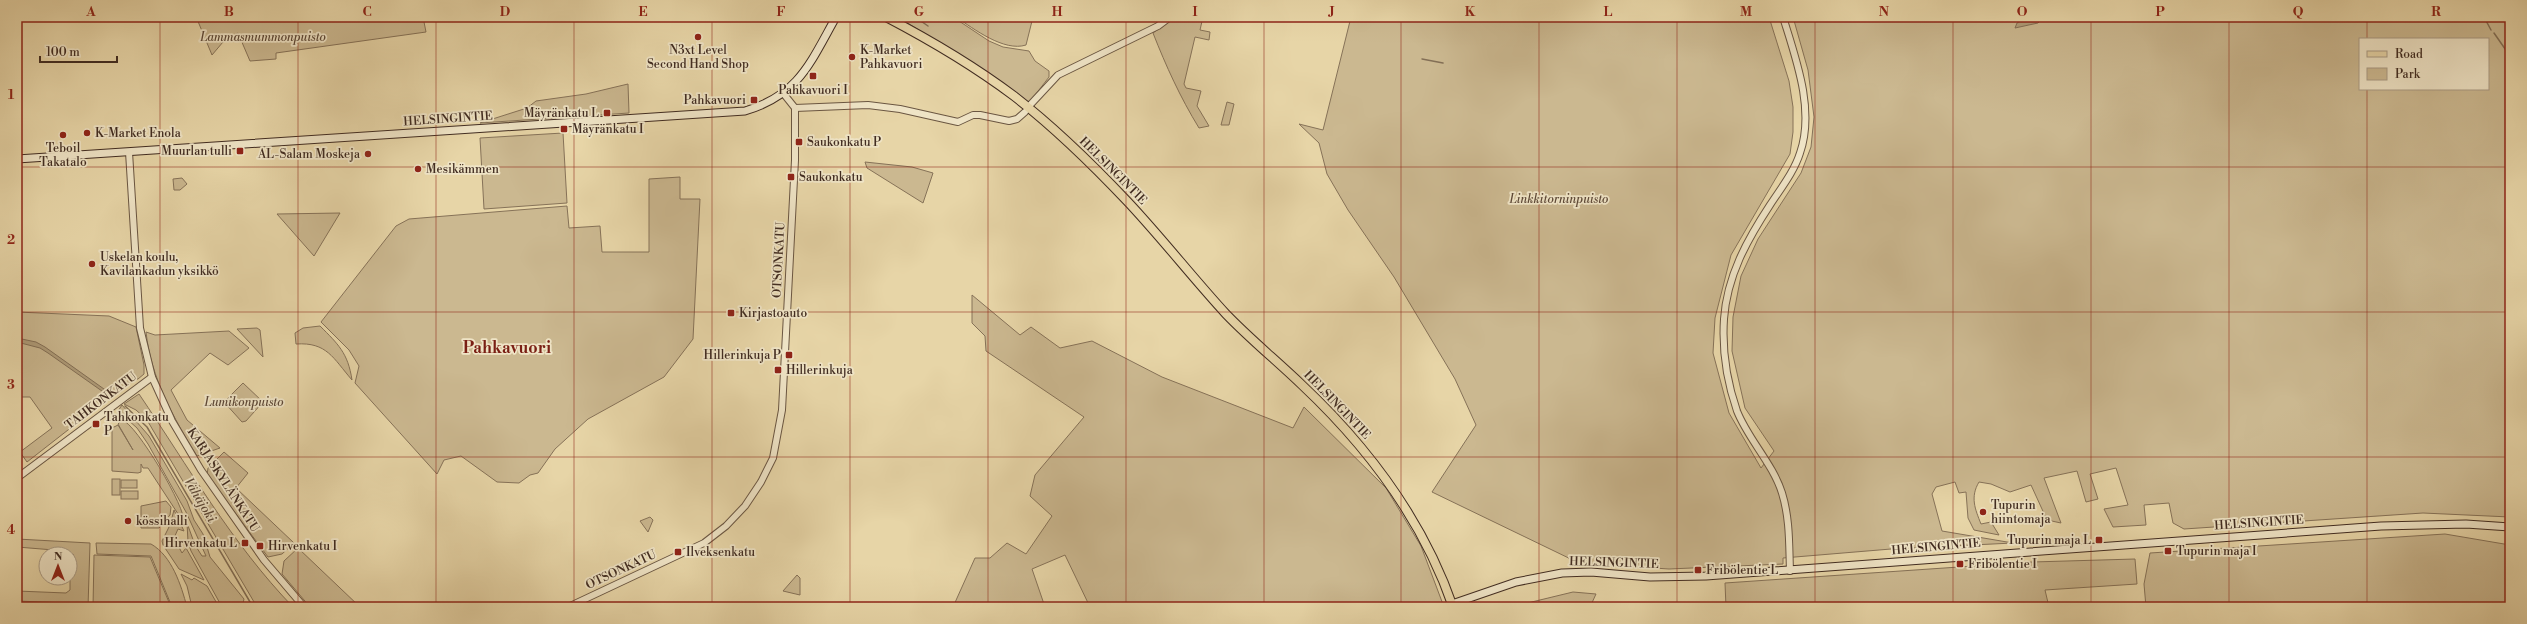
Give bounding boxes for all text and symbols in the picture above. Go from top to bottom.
text: A [85,4,96,20]
text: B [224,4,234,20]
text: C [362,4,372,20]
text: D [500,4,510,20]
text: E [638,4,648,20]
text: F [776,4,786,20]
text: G [914,4,925,20]
text: H [1052,4,1063,20]
text: I [1192,4,1198,20]
text: J [1327,4,1335,20]
text: K [1465,4,1476,20]
text: L [1604,4,1613,20]
text: M [1740,4,1752,20]
text: N [1879,4,1890,20]
text: O [2017,4,2028,20]
text: P [2155,4,2165,20]
text: Q [2293,4,2304,20]
text: R [2431,4,2441,20]
park label: Lammasmummonpuisto [199,30,326,45]
marker: N3xt Level Second Hand Shop [693,32,703,42]
scale bar [40,38,117,64]
legend [2359,38,2489,90]
place label: N3xt Level Second Hand Shop [647,43,749,72]
place label: K-Market Pahkavuori [860,43,922,72]
text: 100 m [46,45,80,60]
text: Road [2395,47,2423,62]
marker: K-Market Pahkavuori [847,52,857,62]
text: Park [2395,67,2421,82]
marker: Pahkavuori I [808,71,818,81]
place label: Pahkavuori I [778,83,848,98]
text: 1 [8,87,15,103]
place label: Pahkavuori [684,93,746,108]
marker: Pahkavuori [749,95,759,105]
place label: Mäyränkatu L [524,106,599,121]
street label: HELSINGINTIE [403,108,493,130]
marker: Mäyränkatu L [602,108,612,118]
place label: Mäyränkatu I [572,122,644,137]
marker: Mäyränkatu I [559,124,569,134]
place label: K-Market Enola [95,126,182,141]
marker: K-Market Enola [82,128,92,138]
marker: Teboil Takatalo [58,130,68,140]
street label: HELSINGINTIE [1076,134,1150,208]
place label: Saukonkatu P [807,135,881,150]
marker: Saukonkatu P [794,137,804,147]
place label: Teboil Takatalo [39,141,87,170]
place label: Muurlan tulli [161,144,232,159]
marker: Muurlan tulli [235,146,245,156]
place label: AL-Salam Moskeja [257,147,361,162]
marker: AL-Salam Moskeja [363,149,373,159]
place label: Mesikämmen [426,162,499,177]
marker: Mesikämmen [413,164,423,174]
place label: Saukonkatu [799,170,863,185]
marker: Saukonkatu [786,172,796,182]
park label: Linkkitorninpuisto [1509,192,1608,207]
street label: OTSONKATU [770,221,788,299]
text: 2 [7,232,15,248]
place label: Uskelan koulu, Kavilankadun yksikkö [100,250,219,279]
marker: Uskelan koulu, Kavilankadun yksikkö [87,259,97,269]
place label: Kirjastoauto [739,306,807,321]
marker: Kirjastoauto [726,308,736,318]
district label: Pahkavuori [463,338,551,358]
place label: Hillerinkuja P [704,348,781,363]
marker: Hillerinkuja P [784,350,794,360]
place label: Hillerinkuja [786,363,854,378]
marker: Hillerinkuja [773,365,783,375]
street label: HELSINGINTIE [1300,368,1374,442]
street label: TAHKONKATU [62,369,140,433]
text: 3 [7,377,15,393]
park label: Lumikonpuisto [203,395,284,410]
place label: Tahkonkatu P [104,410,169,439]
marker: Tahkonkatu P [91,419,101,429]
street label: KARJASKYLÄNKATU [184,424,263,535]
water label: Vähäjoki [180,475,220,526]
place label: Tupurin hiintomaja [1991,498,2052,527]
marker: Tupurin hiintomaja [1978,507,1988,517]
street label: HELSINGINTIE [2214,512,2304,534]
place label: kössihalli [136,514,188,529]
marker: kössihalli [123,516,133,526]
text: 4 [7,522,16,538]
place label: Tupurin maja L [2007,533,2091,548]
marker: Tupurin maja L [2094,535,2104,545]
place label: Hirvenkatu L [165,536,237,551]
street label: HELSINGINTIE [1891,536,1981,558]
marker: Hirvenkatu L [240,538,250,548]
place label: Hirvenkatu I [268,539,338,554]
marker: Hirvenkatu I [255,541,265,551]
place label: Tupurin maja I [2176,544,2257,559]
place label: Ilveksenkatu [686,545,755,560]
north arrow [38,546,78,586]
marker: Tupurin maja I [2163,546,2173,556]
street label: OTSONKATU [583,547,659,593]
marker: Ilveksenkatu [673,547,683,557]
text: N [54,550,63,564]
street label: HELSINGINTIE [1569,554,1659,572]
place label: Fribölentie I [1968,557,2037,572]
marker: Fribölentie I [1955,559,1965,569]
place label: Fribölentie L [1706,563,1778,578]
marker: Fribölentie L [1693,565,1703,575]

